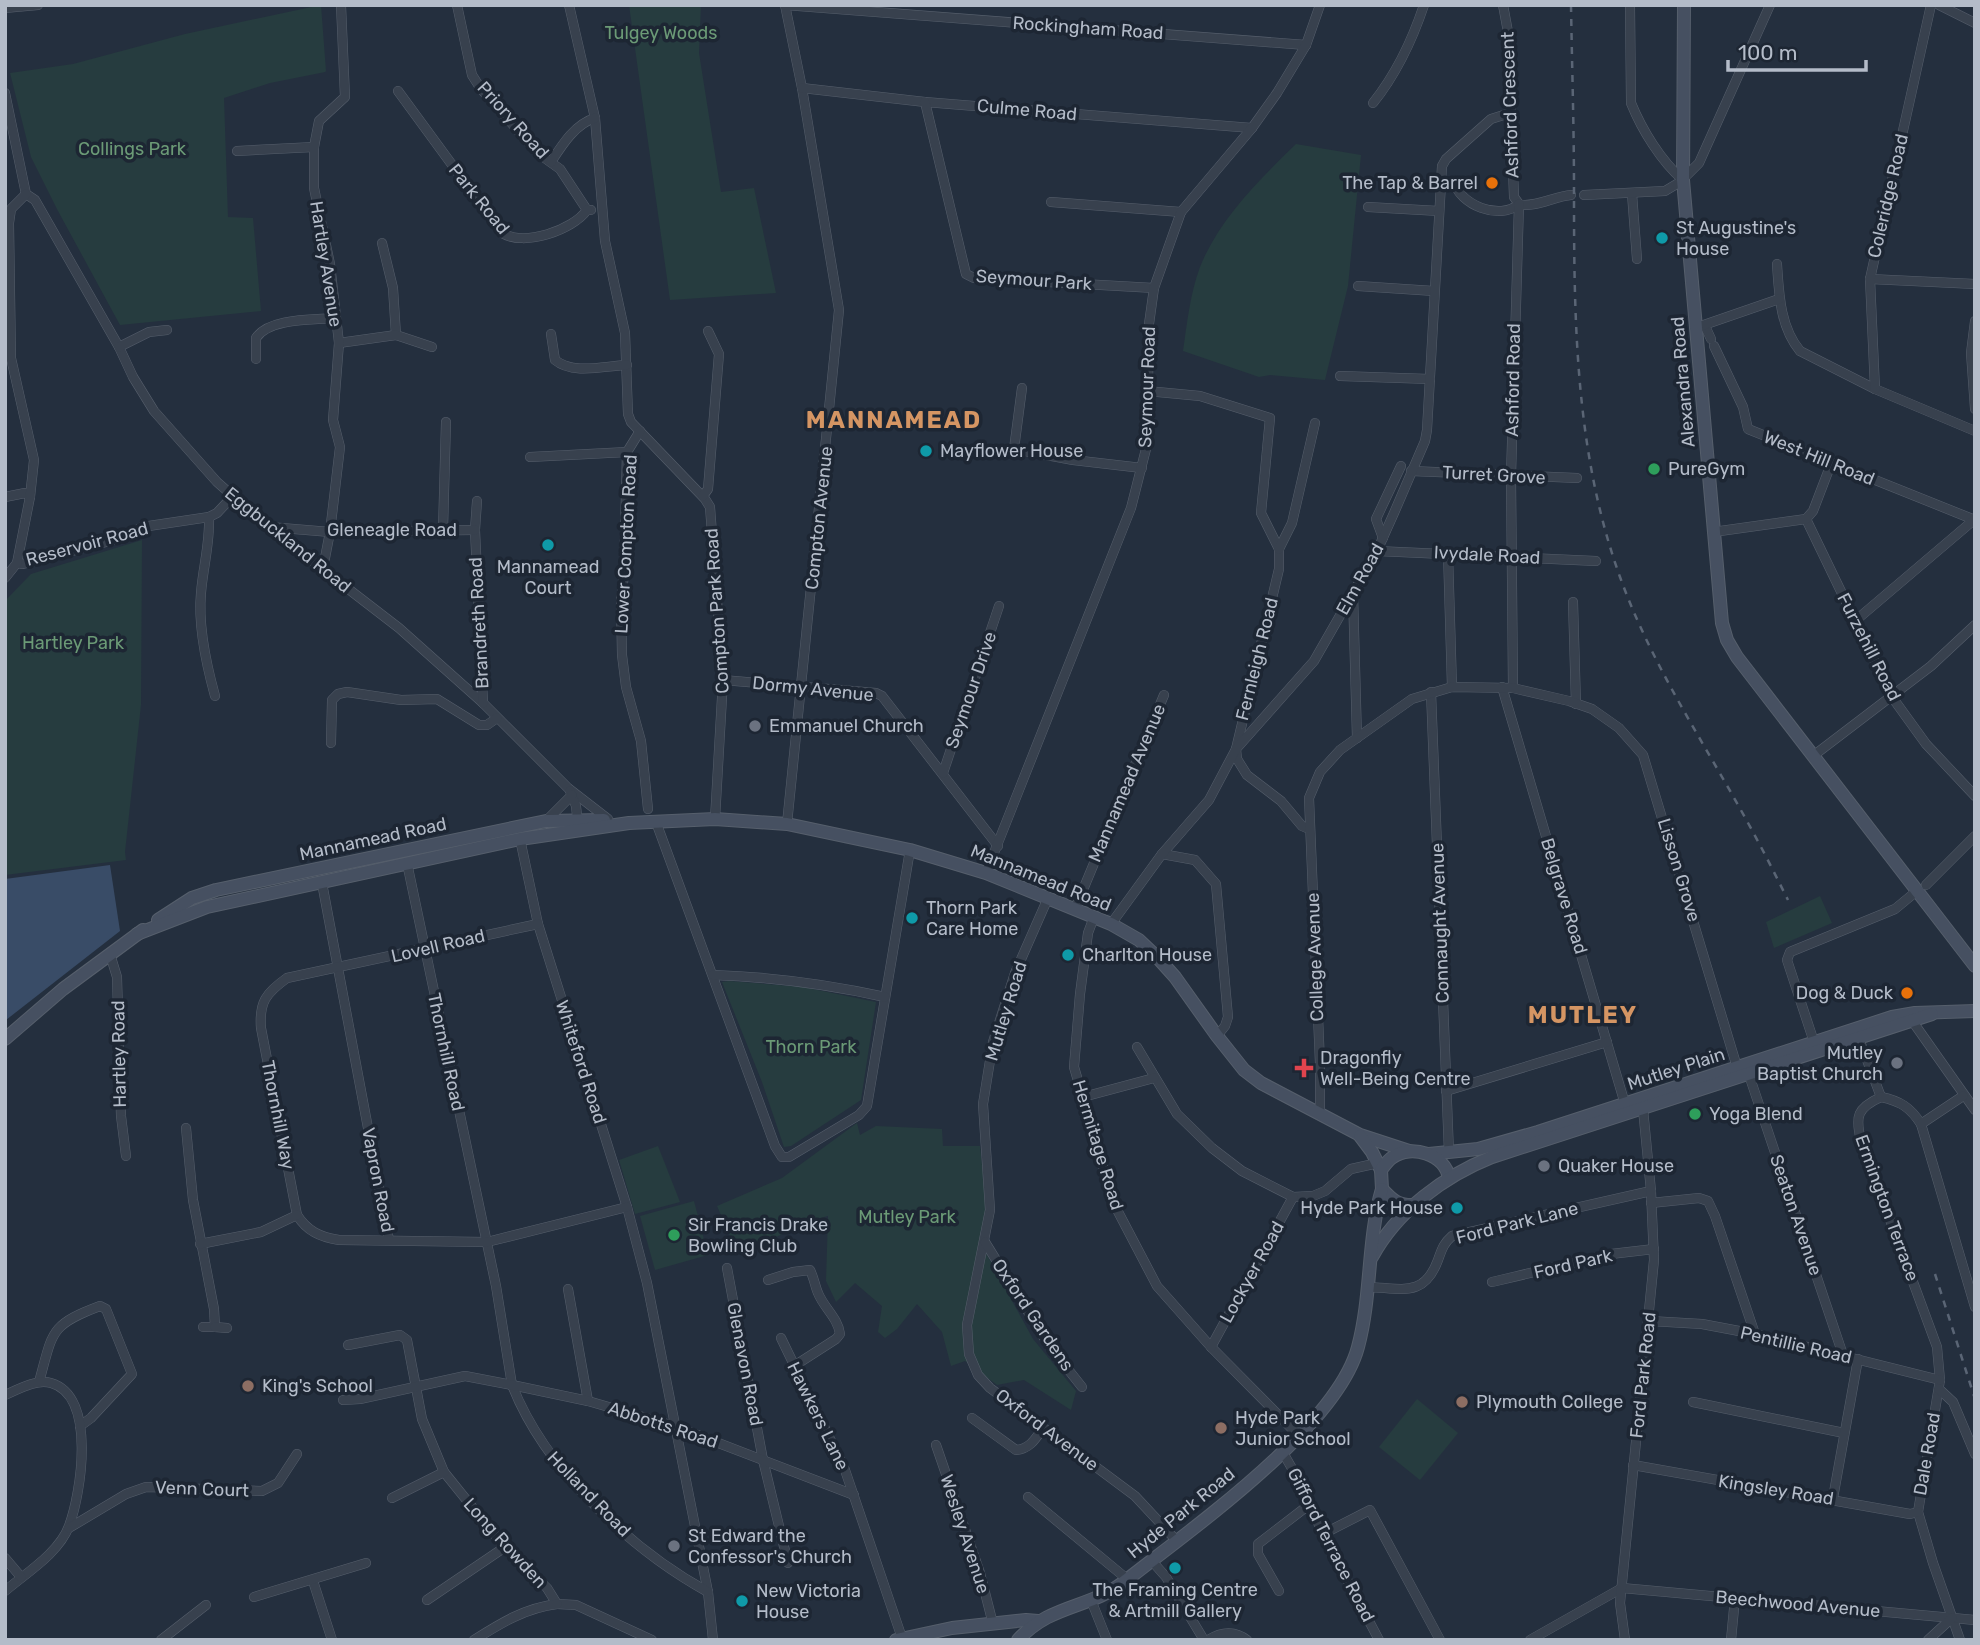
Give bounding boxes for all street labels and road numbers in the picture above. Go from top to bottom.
street label: Rockingham Road [1012,12,1164,44]
street label: Ashford Crescent [1496,31,1524,179]
street label: Priory Road [473,77,553,163]
street label: Culme Road [976,95,1078,125]
street label: Coleridge Road [1863,132,1913,260]
street label: Park Road [444,159,514,239]
street label: Hartley Avenue [305,199,347,329]
street label: Seymour Park [975,265,1093,295]
street label: Alexandra Road [1666,316,1700,448]
street label: Ashford Road [1501,323,1525,437]
street label: Seymour Road [1134,326,1160,448]
street label: West Hill Road [1760,426,1878,490]
street label: Compton Avenue [801,445,837,591]
street label: Lower Compton Road [610,454,642,634]
street label: Turret Grove [1442,461,1546,489]
street label: Eggbuckland Road [220,482,356,598]
street label: Reservoir Road [23,517,151,571]
street label: Gleneagle Road [327,519,457,541]
street label: Compton Park Road [700,527,734,695]
street label: Elm Road [1331,539,1389,619]
street label: Ivydale Road [1433,541,1541,569]
street label: Brandreth Road [465,556,493,690]
street label: Furzehill Road [1832,589,1906,705]
street label: Fernleigh Road [1231,595,1283,723]
street label: Seymour Drive [941,629,1001,751]
street label: Dormy Avenue [751,672,875,706]
street label: Mannamead Avenue [1084,701,1170,865]
street label: Mannamead Road [297,813,449,865]
street label: Lisson Grove [1653,816,1705,924]
street label: Belgrave Road [1536,835,1592,957]
street label: Mannamead Road [967,840,1115,916]
street label: Connaught Avenue [1426,842,1454,1004]
street label: College Avenue [1302,892,1328,1022]
street label: Lovell Road [389,925,487,967]
street label: Mutley Road [980,959,1032,1063]
street label: Thornhill Road [423,991,469,1113]
street label: Whiteford Road [551,998,611,1126]
street label: Hartley Road [107,1000,131,1108]
street label: Mutley Plain [1624,1043,1728,1095]
street label: Thornhill Way [257,1058,299,1172]
street label: Hermitage Road [1068,1077,1128,1213]
street label: Vapron Road [357,1126,399,1234]
street label: Ermington Terrace [1850,1132,1924,1284]
street label: Seaton Avenue [1765,1152,1827,1278]
street label: Ford Park Lane [1454,1197,1580,1249]
street label: Lockyer Road [1215,1217,1289,1327]
street label: Ford Park [1532,1244,1615,1284]
street label: Oxford Gardens [987,1255,1079,1375]
street label: Glenavon Road [722,1300,768,1428]
street label: Ford Park Road [1625,1311,1661,1439]
street label: Pentillie Road [1738,1321,1854,1369]
street label: Hawkers Lane [782,1358,854,1474]
street label: Oxford Avenue [991,1384,1103,1476]
street label: Abbotts Road [605,1397,721,1453]
street label: Dale Road [1909,1411,1945,1497]
street label: Holland Road [543,1447,635,1541]
street label: Hyde Park Road [1123,1463,1239,1563]
street label: Gifford Terrace Road [1283,1464,1379,1626]
street label: Kingsley Road [1717,1470,1835,1510]
street label: Wesley Avenue [935,1472,995,1596]
street label: Venn Court [155,1476,249,1502]
street label: Long Rowden [459,1493,551,1593]
street label: Beechwood Avenue [1715,1586,1881,1622]

